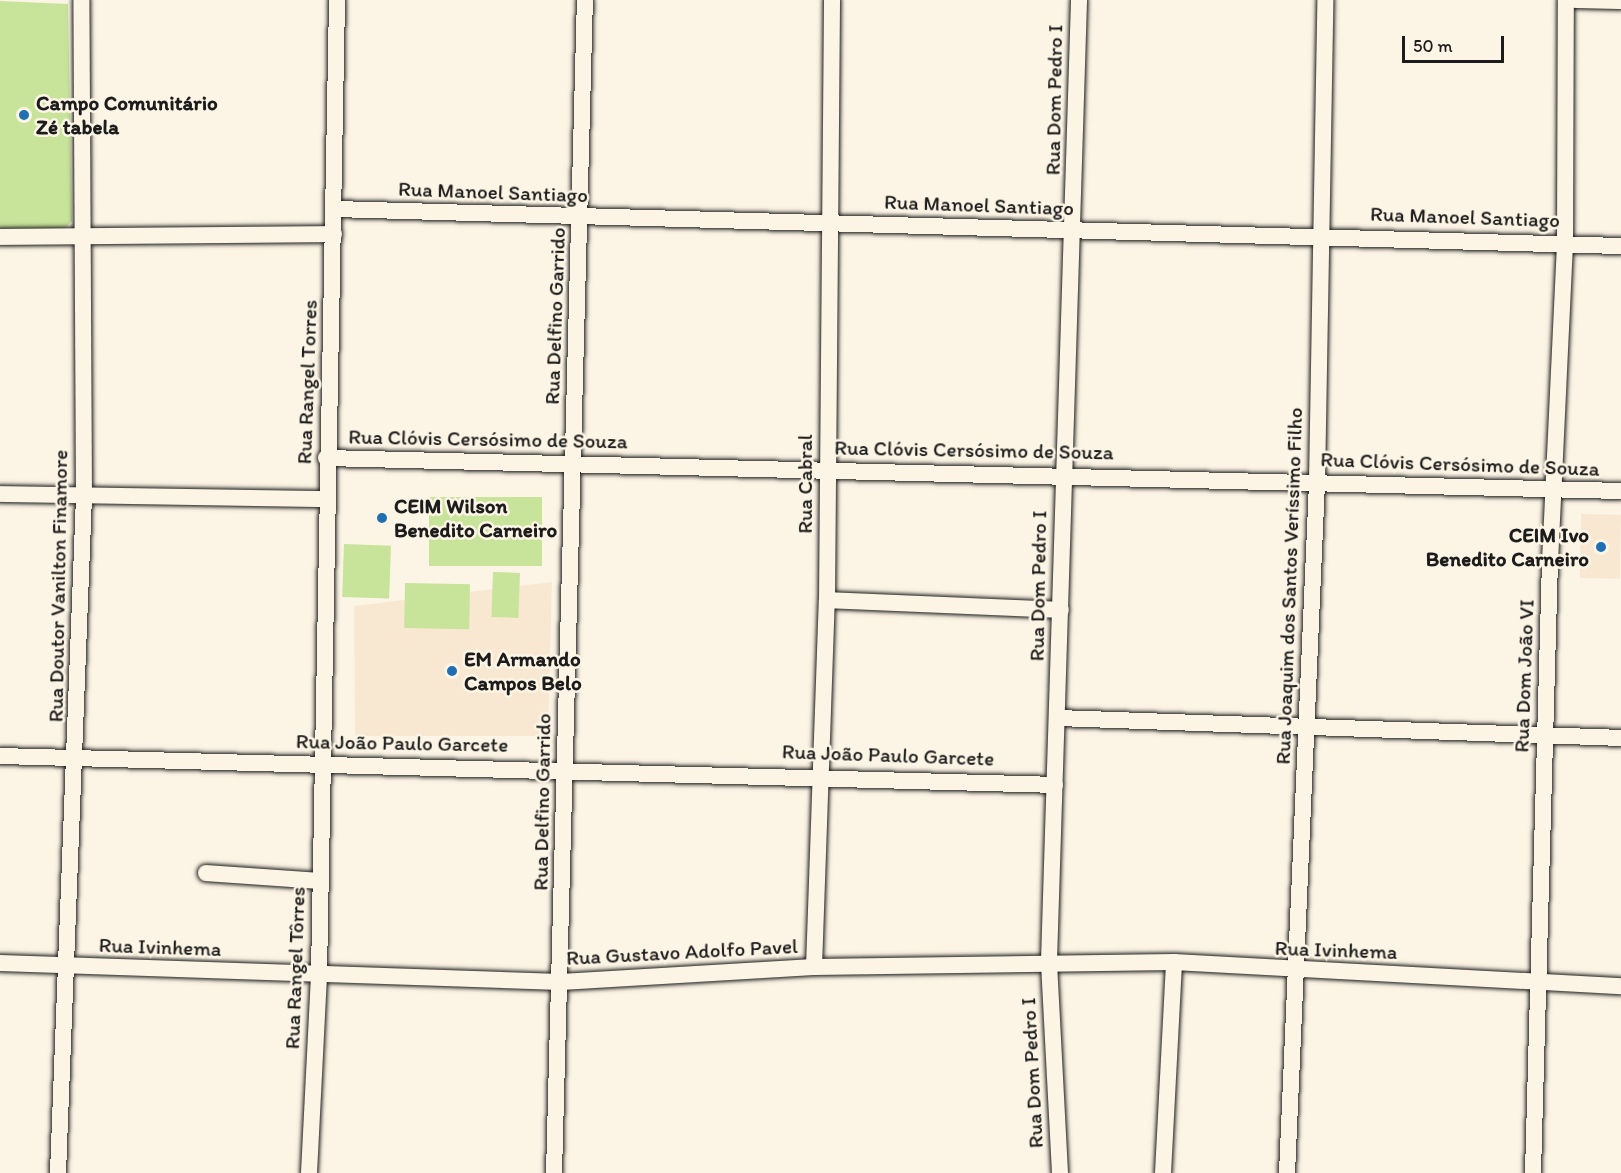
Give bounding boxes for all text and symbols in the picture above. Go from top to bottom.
scale bar [1405,24,1507,62]
street label: Rua Dom Pedro I [1040,25,1068,175]
text: 50 m [1413,35,1453,57]
place label: Campo Comunitário Zé tabela [36,90,217,140]
marker: Campo Comunitário Zé tabela [17,108,31,122]
street label: Rua Manoel Santiago [397,176,589,208]
street label: Rua Manoel Santiago [883,189,1075,221]
street label: Rua Manoel Santiago [1369,201,1561,233]
street label: Rua Delfino Garrido [539,226,571,406]
street label: Rua Rangel Torres [292,300,322,464]
street label: Rua Joaquim dos Santos Veríssimo Filho [1270,406,1308,766]
street label: Rua Clóvis Cersósimo de Souza [348,424,628,454]
street label: Rua Cabral [792,435,818,533]
street label: Rua Clóvis Cersósimo de Souza [834,435,1114,465]
street label: Rua Clóvis Cersósimo de Souza [1320,447,1600,481]
street label: Rua Doutor Vanilton Finamore [43,450,73,722]
place label: CEIM Wilson Benedito Carneiro [394,493,558,543]
marker: CEIM Wilson Benedito Carneiro [375,511,389,525]
street label: Rua Dom Pedro I [1024,511,1052,661]
place label: CEIM Ivo Benedito Carneiro [1425,522,1589,572]
marker: CEIM Ivo Benedito Carneiro [1594,540,1608,554]
street label: Rua Dom João VI [1509,599,1539,753]
place label: EM Armando Campos Belo [464,646,581,696]
marker: EM Armando Campos Belo [445,664,459,678]
street label: Rua Delfino Garrido [528,713,556,891]
street label: Rua João Paulo Garcete [295,729,509,757]
street label: Rua João Paulo Garcete [781,739,995,771]
street label: Rua Rangel Tôrres [280,886,310,1050]
street label: Rua Ivinhema [98,932,222,962]
street label: Rua Gustavo Adolfo Pavel [566,933,798,971]
street label: Rua Ivinhema [1274,935,1398,965]
street label: Rua Dom Pedro I [1015,997,1049,1149]

